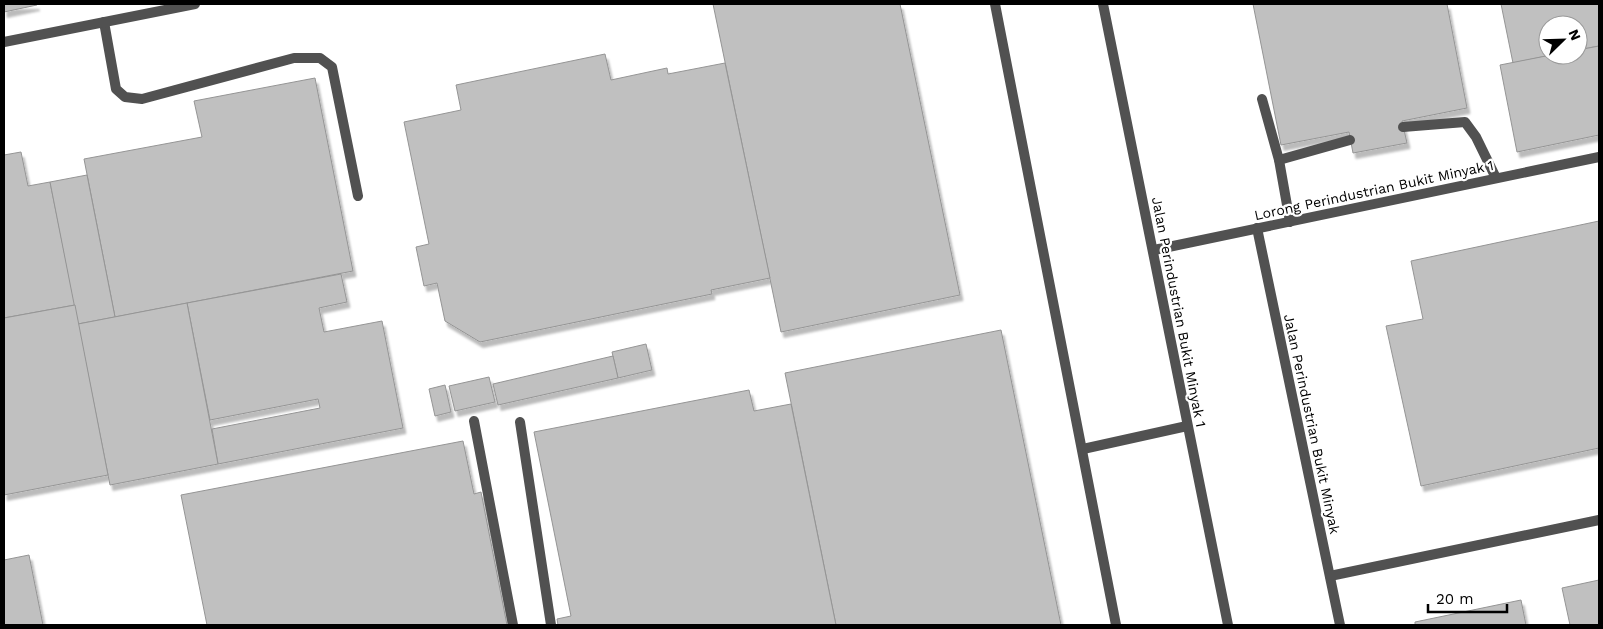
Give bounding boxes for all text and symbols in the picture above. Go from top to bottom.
north arrow [1538,15,1588,65]
text: N [1566,27,1584,43]
street label: Lorong Perindustrian Bukit Minyak 1 [1253,157,1495,223]
street label: Jalan Perindustrian Bukit Minyak 1 [1149,196,1209,428]
street label: Jalan Perindustrian Bukit Minyak [1281,313,1343,535]
scale bar [1428,582,1507,614]
text: 20 m [1436,590,1474,608]

